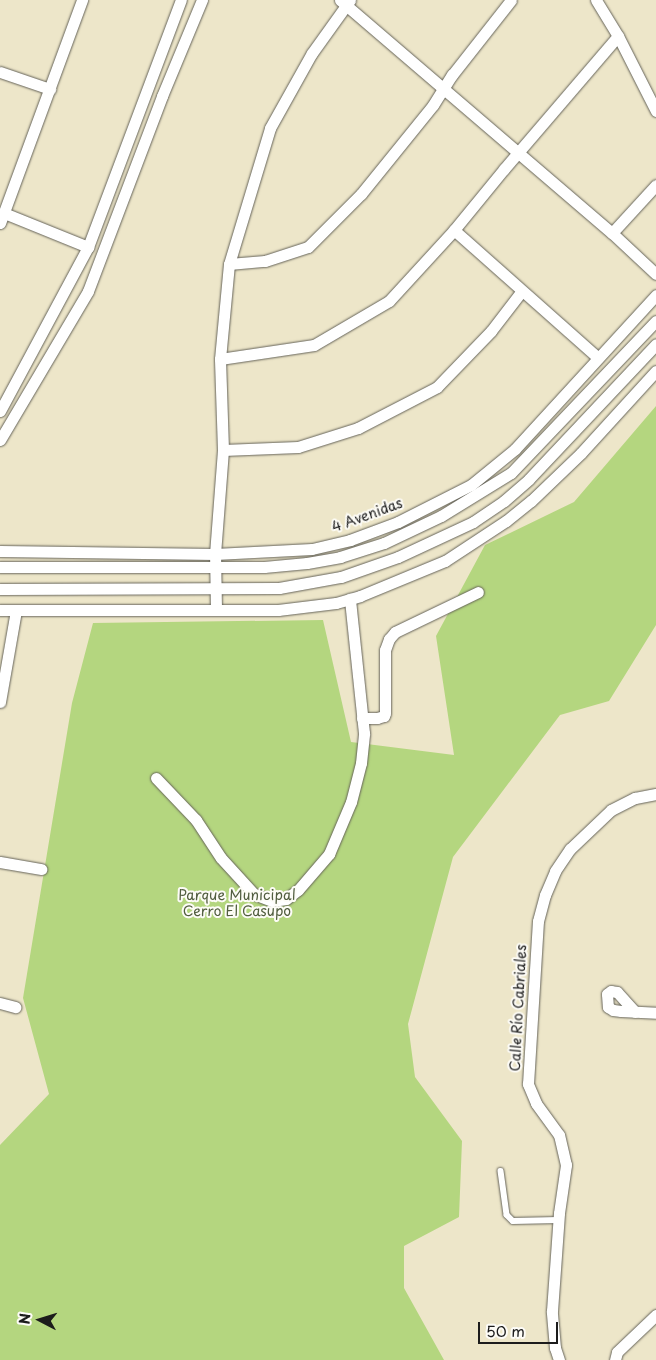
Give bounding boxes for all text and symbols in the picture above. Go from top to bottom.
street label: 4 Avenidas [330,495,404,535]
park label: Parque Municipal Cerro El Casupo [178,887,296,920]
street label: Calle Río Cabriales [506,943,530,1073]
north arrow [15,1295,65,1345]
text: N [14,1312,36,1325]
scale bar [481,1312,561,1344]
text: 50 m [486,1319,525,1342]

